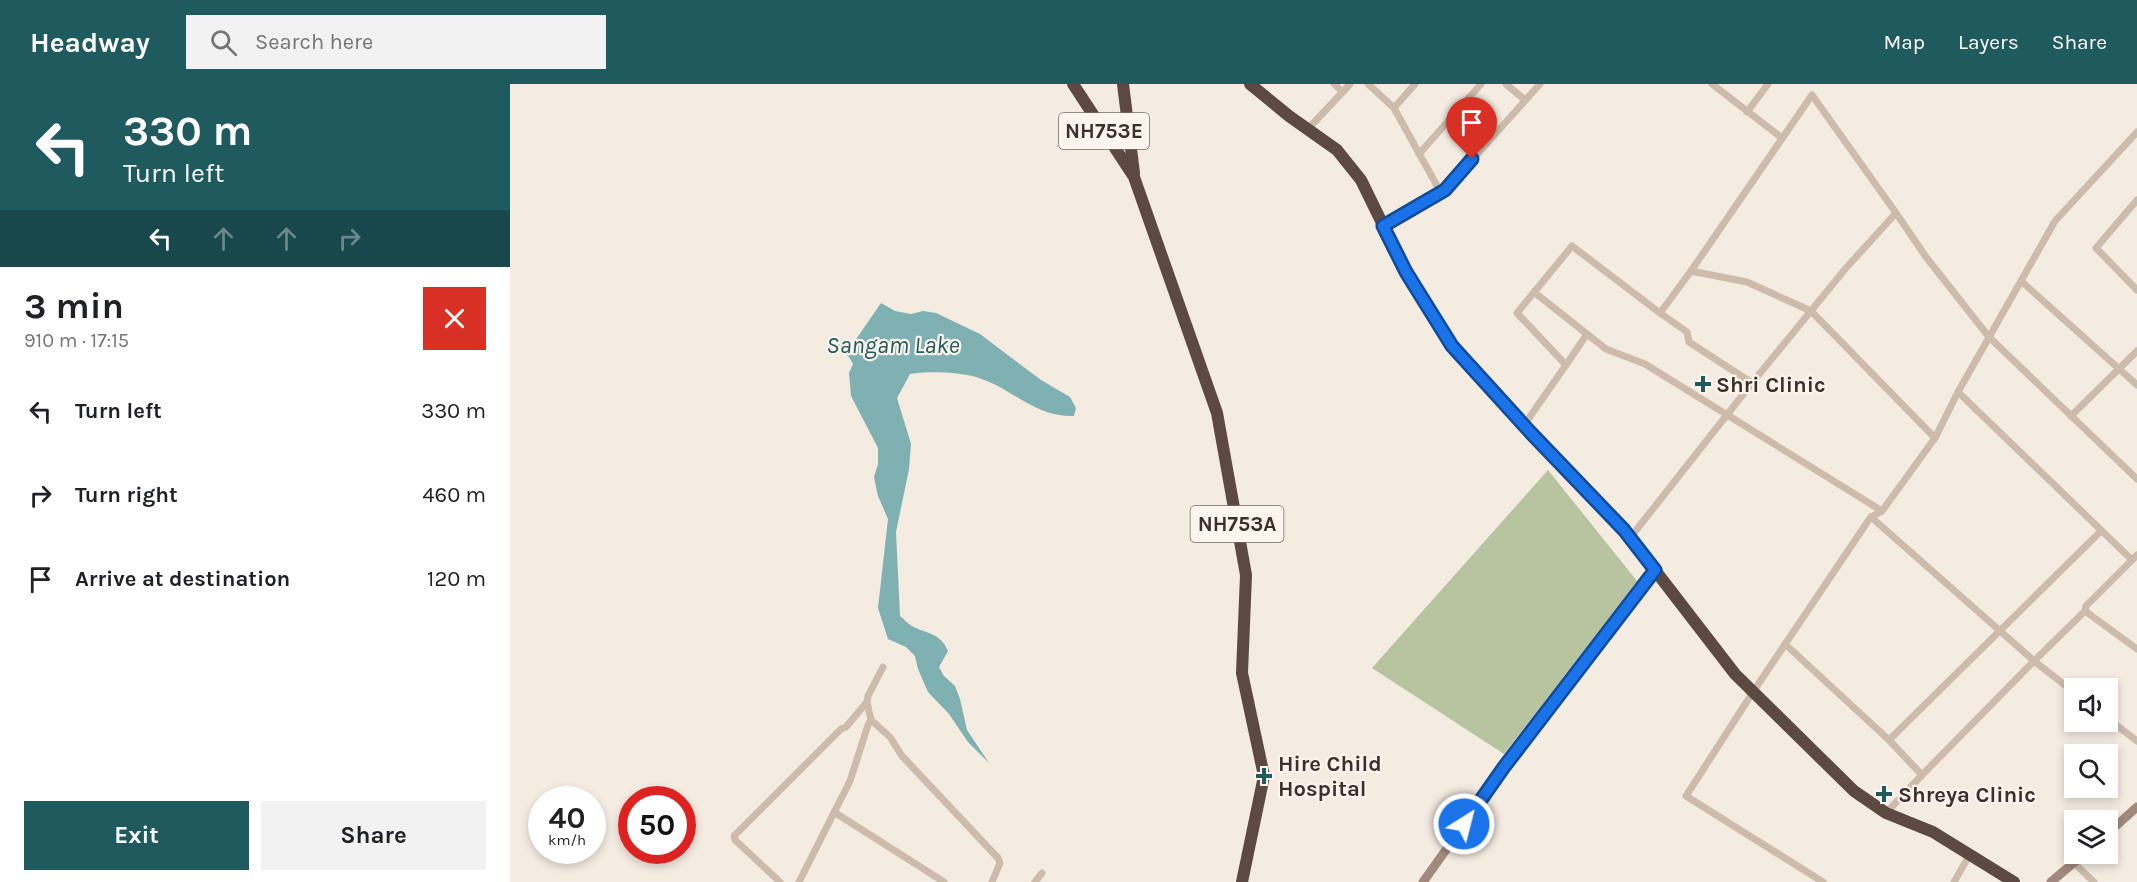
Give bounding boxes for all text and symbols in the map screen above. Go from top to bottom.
search box [186,15,606,69]
text: Headway [30,26,150,59]
icon: search [207,26,240,59]
text: Search here [255,29,373,55]
text: Map [1883,30,1925,54]
text: Layers [1958,30,2019,54]
text: Share [2052,30,2107,54]
pin [1446,97,1497,159]
text: 330 m [123,106,252,156]
icon: arrive [1455,106,1488,139]
icon: left [24,108,102,186]
road number: NH753E [1059,113,1149,149]
text: Turn left [123,157,224,189]
icon: left [144,222,177,255]
icon: ahead [207,222,240,255]
icon: ahead [270,222,303,255]
icon: right [333,222,366,255]
text: 3 min [24,285,124,327]
button: close [423,287,486,350]
text: 910 m · 17:15 [24,329,129,352]
water label: Sangam Lake [826,331,960,359]
place label: Shri Clinic [1716,372,1826,398]
marker: Shri Clinic [1694,375,1712,393]
icon: left [24,395,57,428]
text: Turn left [75,398,162,424]
text: 330 m [421,398,486,424]
icon: right [24,479,57,512]
text: Turn right [75,482,178,508]
text: 460 m [422,482,486,508]
road number: NH753A [1190,506,1284,542]
icon: arrive [24,563,57,596]
text: Arrive at destination [75,566,290,592]
text: 120 m [427,566,486,592]
map controls [2064,678,2118,864]
button: sound [2064,678,2118,732]
button: search [2064,744,2118,798]
place label: Hire Child Hospital [1278,751,1382,802]
marker: Hire Child Hospital [1255,767,1273,785]
place label: Shreya Clinic [1898,782,2036,808]
marker: Shreya Clinic [1875,785,1893,803]
speed limit sign: 50 [618,786,696,864]
position arrow [1432,792,1496,856]
text: 40 [549,800,585,836]
button: Exit [24,801,249,870]
button: Share [261,801,486,870]
button: layers [2064,810,2118,864]
text: km/h [548,831,586,849]

